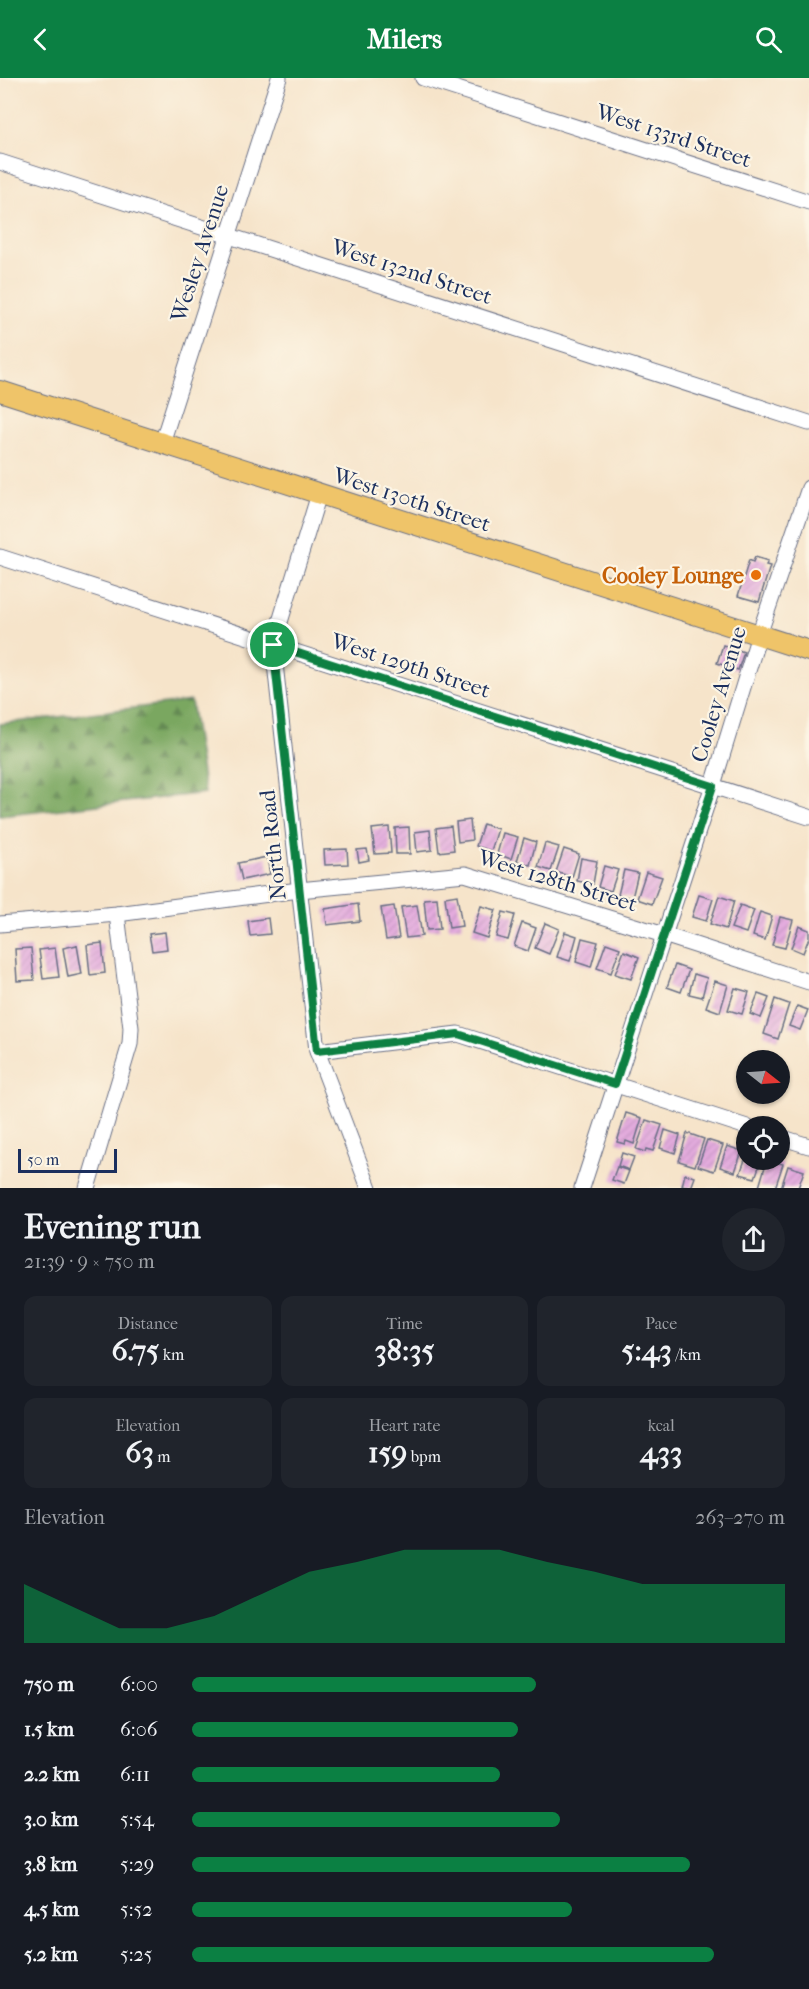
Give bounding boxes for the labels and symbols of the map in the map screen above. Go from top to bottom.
street label: West 133rd Street [592,98,755,173]
street label: Wesley Avenue [165,181,234,326]
street label: West 132nd Street [327,233,495,310]
street label: West 130th Street [329,462,494,538]
place label: Cooley Lounge [602,563,744,589]
marker: Cooley Lounge [749,568,763,582]
pin [247,619,298,670]
street label: Cooley Avenue [686,623,752,765]
street label: West 129th Street [327,628,493,704]
street label: North Road [254,787,292,901]
street label: West 128th Street [474,844,640,918]
north arrow [736,1050,790,1104]
scale bar [18,1146,117,1174]

